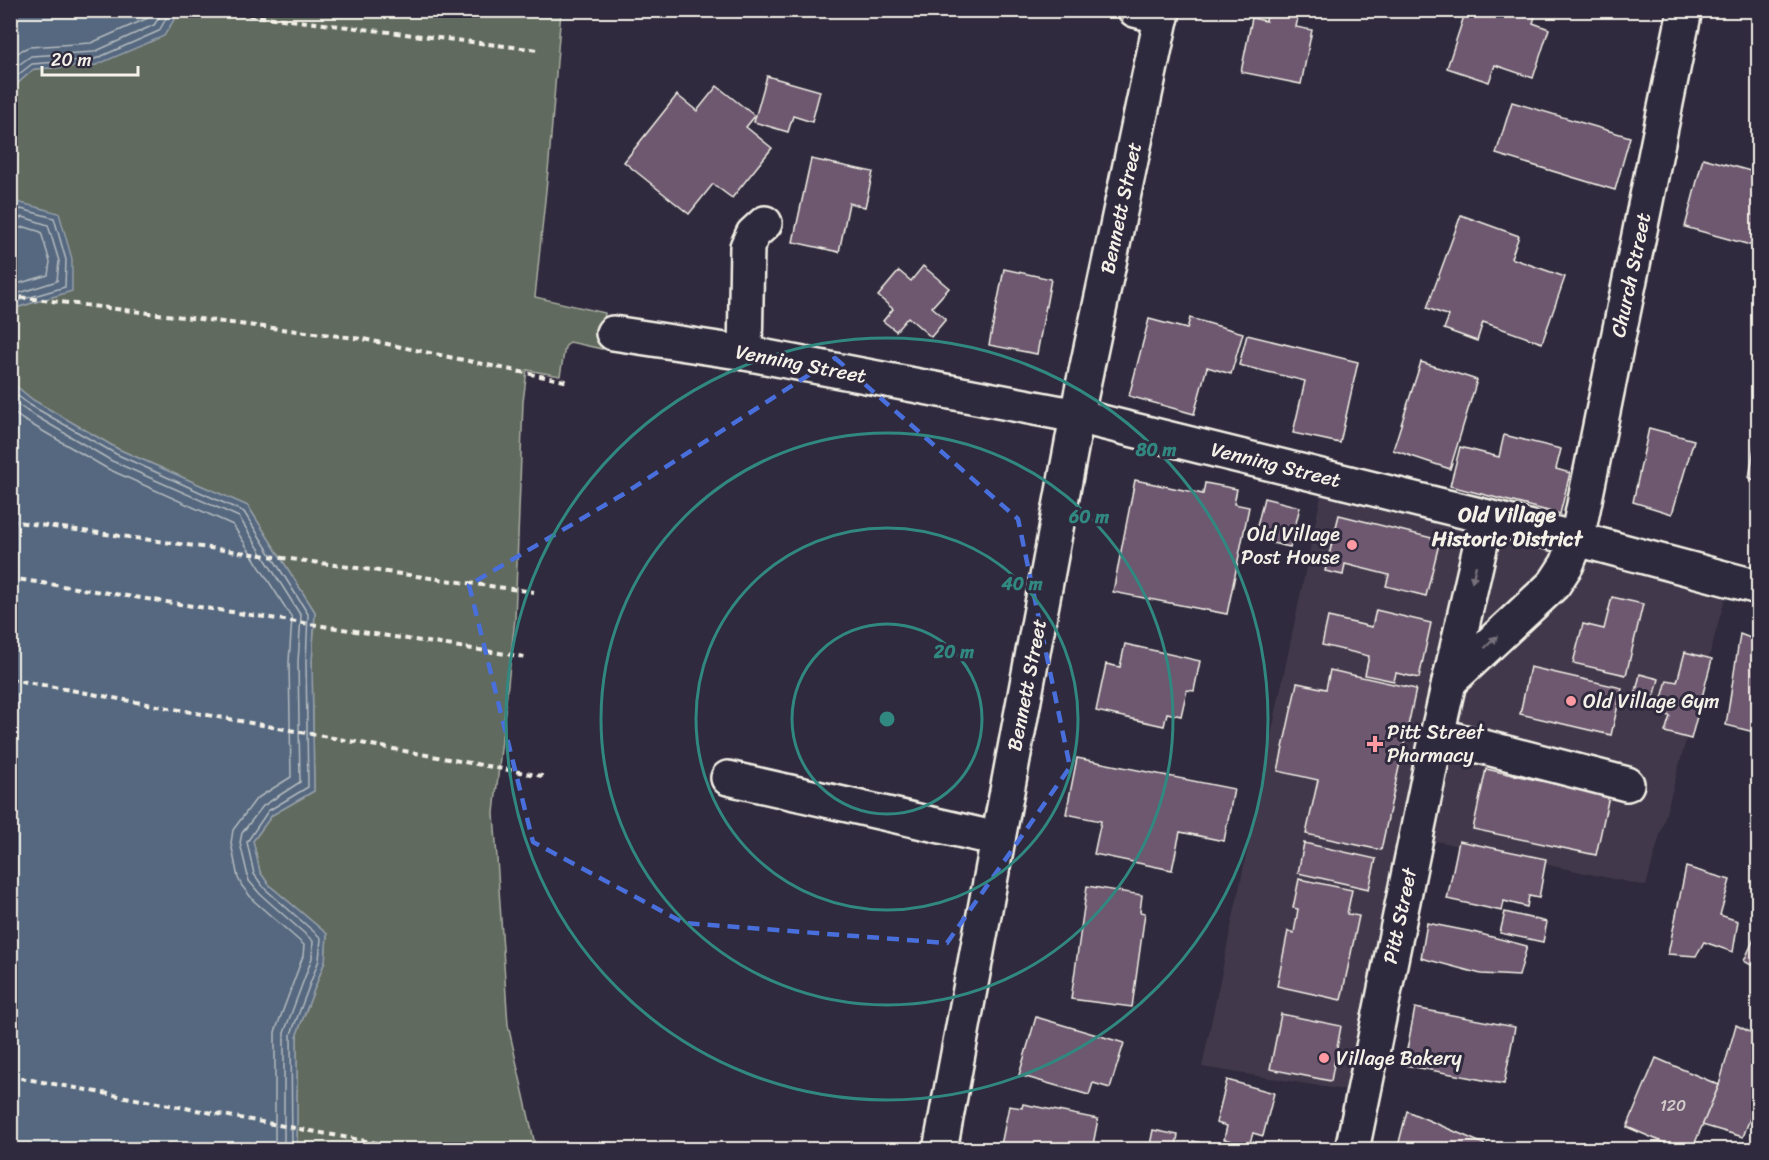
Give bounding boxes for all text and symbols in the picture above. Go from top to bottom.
scale bar [42,39,138,77]
text: 20 m [51,44,91,76]
street label: Bennett Street [1090,139,1152,277]
street label: Church Street [1601,209,1661,340]
street label: Venning Street [733,334,870,394]
street label: Venning Street [1207,432,1345,498]
text: 80 m [1135,434,1177,466]
district label: Old Village Historic District [1431,496,1584,558]
text: 60 m [1068,501,1109,533]
place label: Old Village Post House [1241,517,1340,575]
marker: Old Village Post House [1345,538,1359,552]
one-way arrow [1469,565,1478,584]
text: 40 m [1000,568,1043,600]
street label: Bennett Street [997,616,1057,754]
one-way arrow [1484,635,1499,649]
text: 20 m [933,636,974,668]
place label: Old Village Gym [1583,684,1719,719]
marker: Old Village Gym [1564,694,1578,708]
centre of rings [877,709,897,729]
place label: Pitt Street Pharmacy [1387,715,1485,773]
marker: Pitt Street Pharmacy [1368,737,1382,751]
street label: Pitt Street [1373,864,1427,967]
place label: Village Bakery [1336,1041,1463,1076]
marker: Village Bakery [1317,1051,1331,1065]
house number: 120 [1660,1091,1686,1120]

